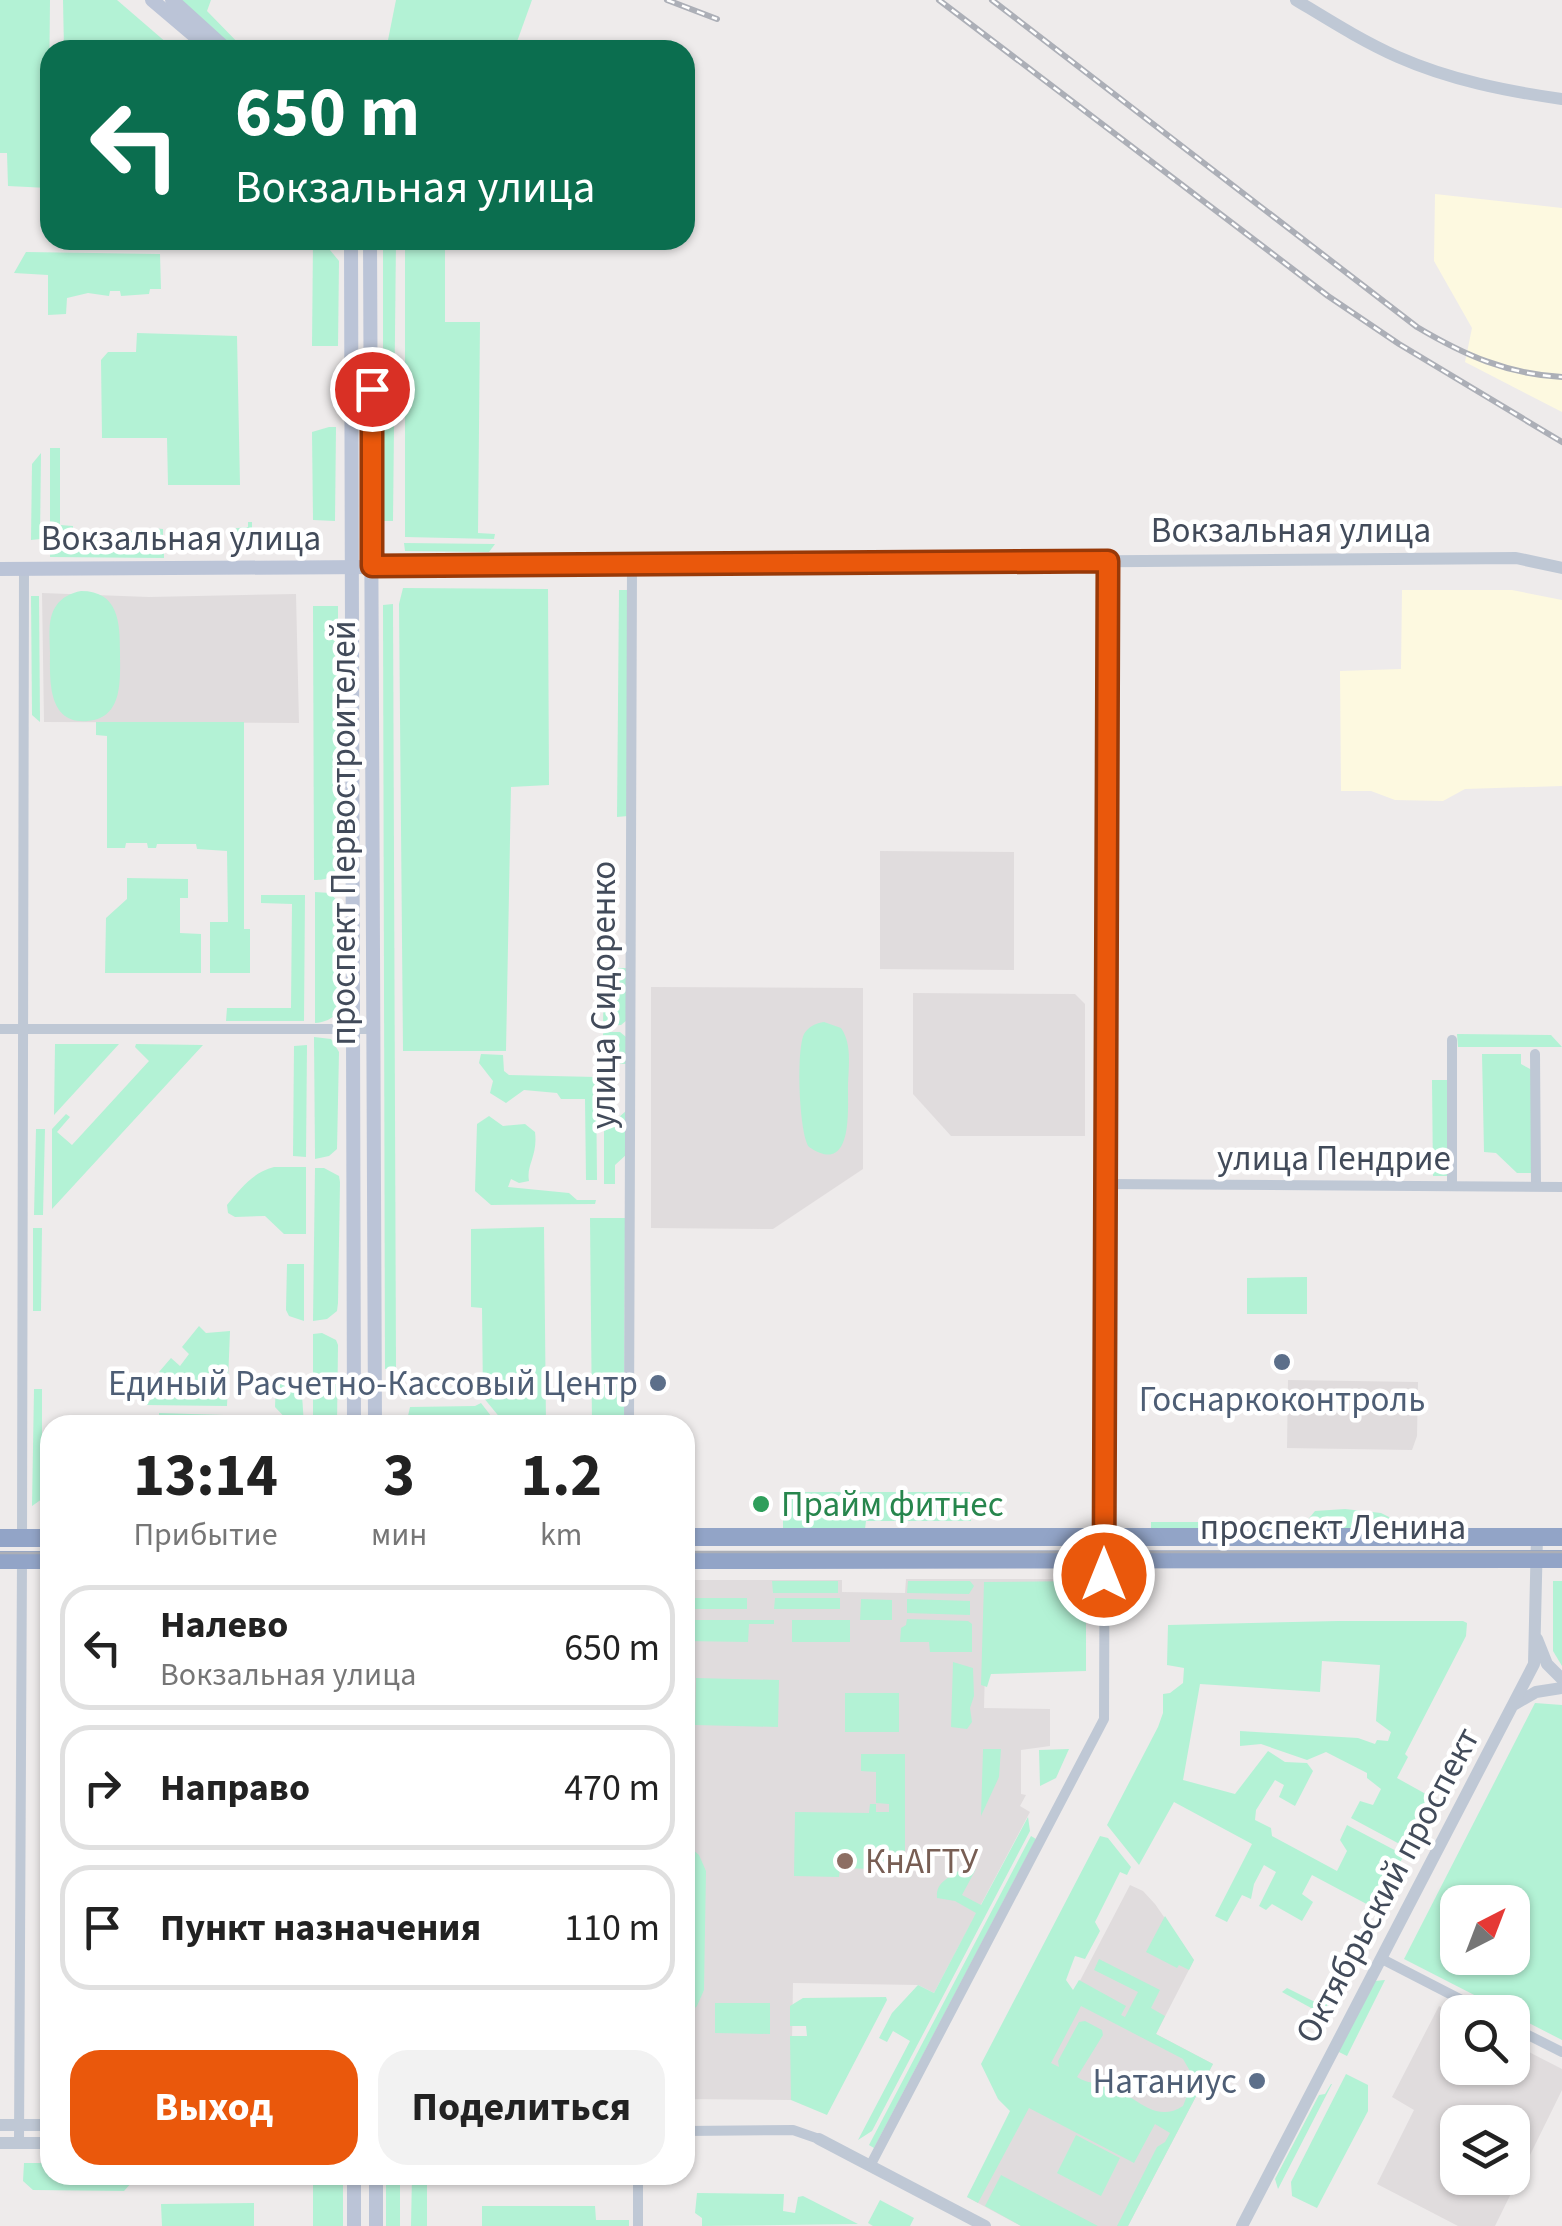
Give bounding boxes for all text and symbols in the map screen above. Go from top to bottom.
text: 650 m [235,63,420,163]
icon: left [70,80,200,210]
text: Вокзальная улица [235,156,595,220]
pin [330,347,415,432]
icon: arrive [345,362,400,417]
street label: Вокзальная улица [1151,506,1431,556]
street label: Вокзальная улица [41,514,321,564]
street label: проспект Первостроителей [319,621,369,1045]
street label: улица Сидоренко [579,861,629,1129]
street label: улица Пендрие [1217,1134,1451,1184]
marker: Госнаркоконтроль [1271,1351,1293,1373]
place label: Единый Расчетно-Кассовый Центр [108,1359,638,1409]
marker: Единый Расчетно-Кассовый Центр [647,1372,669,1394]
place label: Госнаркоконтроль [1139,1375,1425,1425]
text: 13:14 [133,1434,278,1519]
text: 3 [383,1434,415,1519]
text: 1.2 [520,1434,602,1519]
place label: Прайм фитнес [781,1480,1004,1530]
marker: Прайм фитнес [750,1493,772,1515]
street label: проспект Ленина [1200,1503,1466,1553]
text: Прибытие [133,1512,278,1558]
text: мин [371,1512,427,1558]
text: km [540,1512,582,1558]
position arrow [1052,1523,1156,1627]
text: Налево [160,1598,288,1652]
icon: left [75,1620,130,1675]
text: 650 m [564,1621,660,1675]
text: Вокзальная улица [160,1652,416,1698]
street label: Октябрьский проспект [1283,1719,1492,2052]
icon: right [75,1760,130,1815]
text: Направо [160,1761,310,1815]
text: 470 m [564,1761,660,1815]
place label: КнАГТУ [865,1837,978,1887]
marker: КнАГТУ [834,1850,856,1872]
north arrow [1440,1885,1530,1975]
map controls [1440,1885,1530,2195]
icon: arrive [75,1900,130,1955]
text: Пункт назначения [160,1901,481,1955]
text: 110 m [564,1901,660,1955]
button: search [1440,1995,1530,2085]
button: Выход [70,2050,358,2165]
button: Поделиться [378,2050,665,2165]
place label: Натаниус [1092,2057,1237,2107]
marker: Натаниус [1246,2070,1268,2092]
button: layers [1440,2105,1530,2195]

